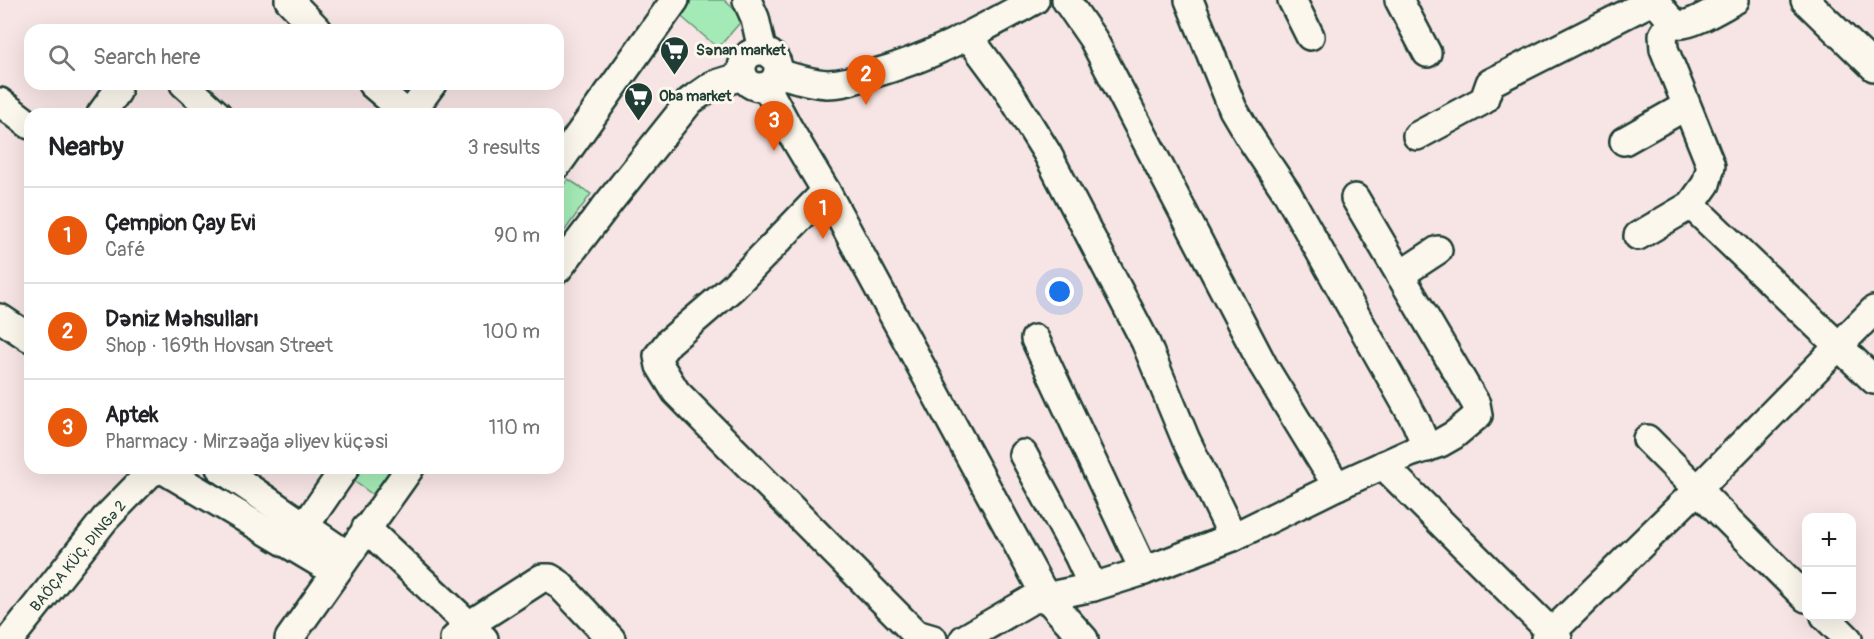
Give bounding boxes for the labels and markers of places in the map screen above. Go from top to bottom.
supermarket icon: Sənan market [659,34,691,76]
place label: Sənan market [696,41,787,60]
pin: 2 [846,56,886,105]
supermarket icon: Oba market [622,80,654,122]
place label: Oba market [659,87,732,106]
pin: 3 [754,102,794,151]
pin: 1 [804,190,842,239]

